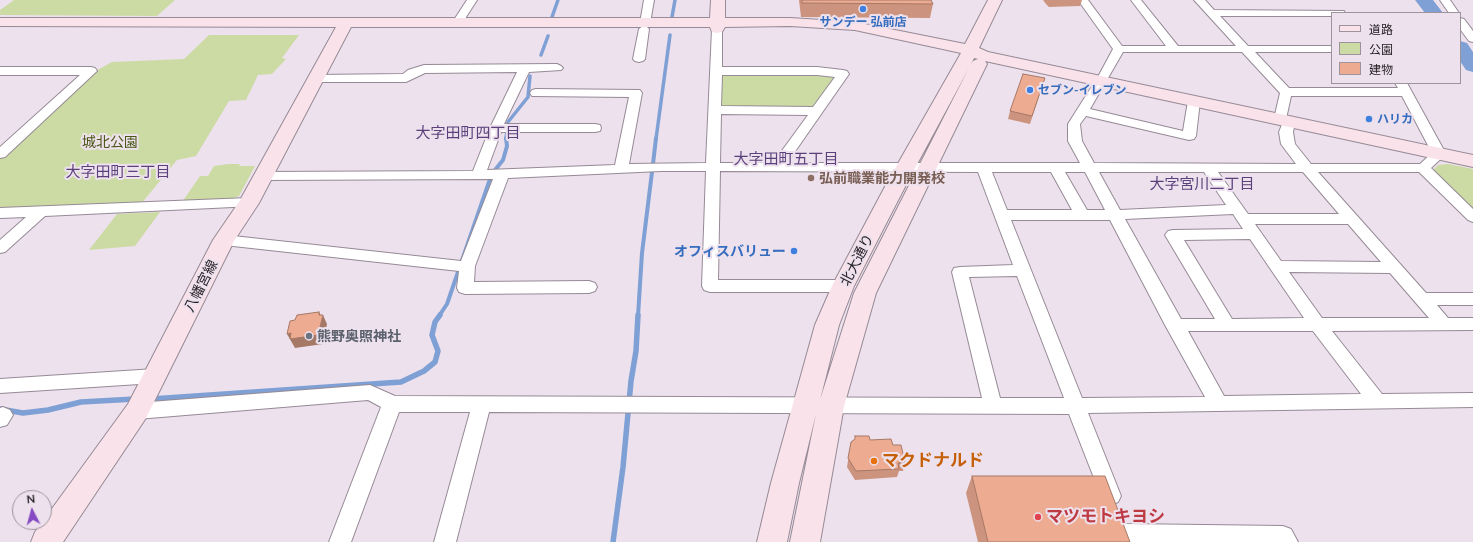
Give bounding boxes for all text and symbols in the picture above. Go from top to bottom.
marker: サンデー 弘前店 [858,4,868,14]
legend [1331,12,1461,84]
place label: サンデー 弘前店 [820,15,906,29]
text: 道路 [1369,22,1393,37]
text: 公園 [1369,42,1393,57]
text: 建物 [1369,62,1393,77]
place label: セブン-イレブン [1038,83,1126,97]
marker: セブン-イレブン [1025,85,1035,95]
place label: ハリカ [1377,112,1413,126]
marker: ハリカ [1364,114,1374,124]
district label: 大字田町四丁目 [416,124,520,142]
park label: 城北公園 [82,134,138,150]
district label: 大字田町五丁目 [734,150,838,168]
district label: 大字田町三丁目 [66,163,170,181]
place label: 弘前職業能力開発校 [819,170,945,186]
marker: 弘前職業能力開発校 [806,173,816,183]
district label: 大字宮川二丁目 [1150,175,1254,193]
street label: 北大通り [837,231,877,289]
place label: オフィスバリュー [674,243,786,259]
marker: オフィスバリュー [789,246,799,256]
street label: 八幡宮線 [181,257,221,315]
place label: 熊野奥照神社 [317,328,401,344]
marker: 熊野奥照神社 [304,331,314,341]
place label: マクドナルド [882,451,984,471]
marker: マクドナルド [869,456,879,466]
north arrow [12,490,52,530]
text: N [26,492,36,505]
place label: マツモトキヨシ [1046,507,1165,527]
marker: マツモトキヨシ [1033,512,1043,522]

